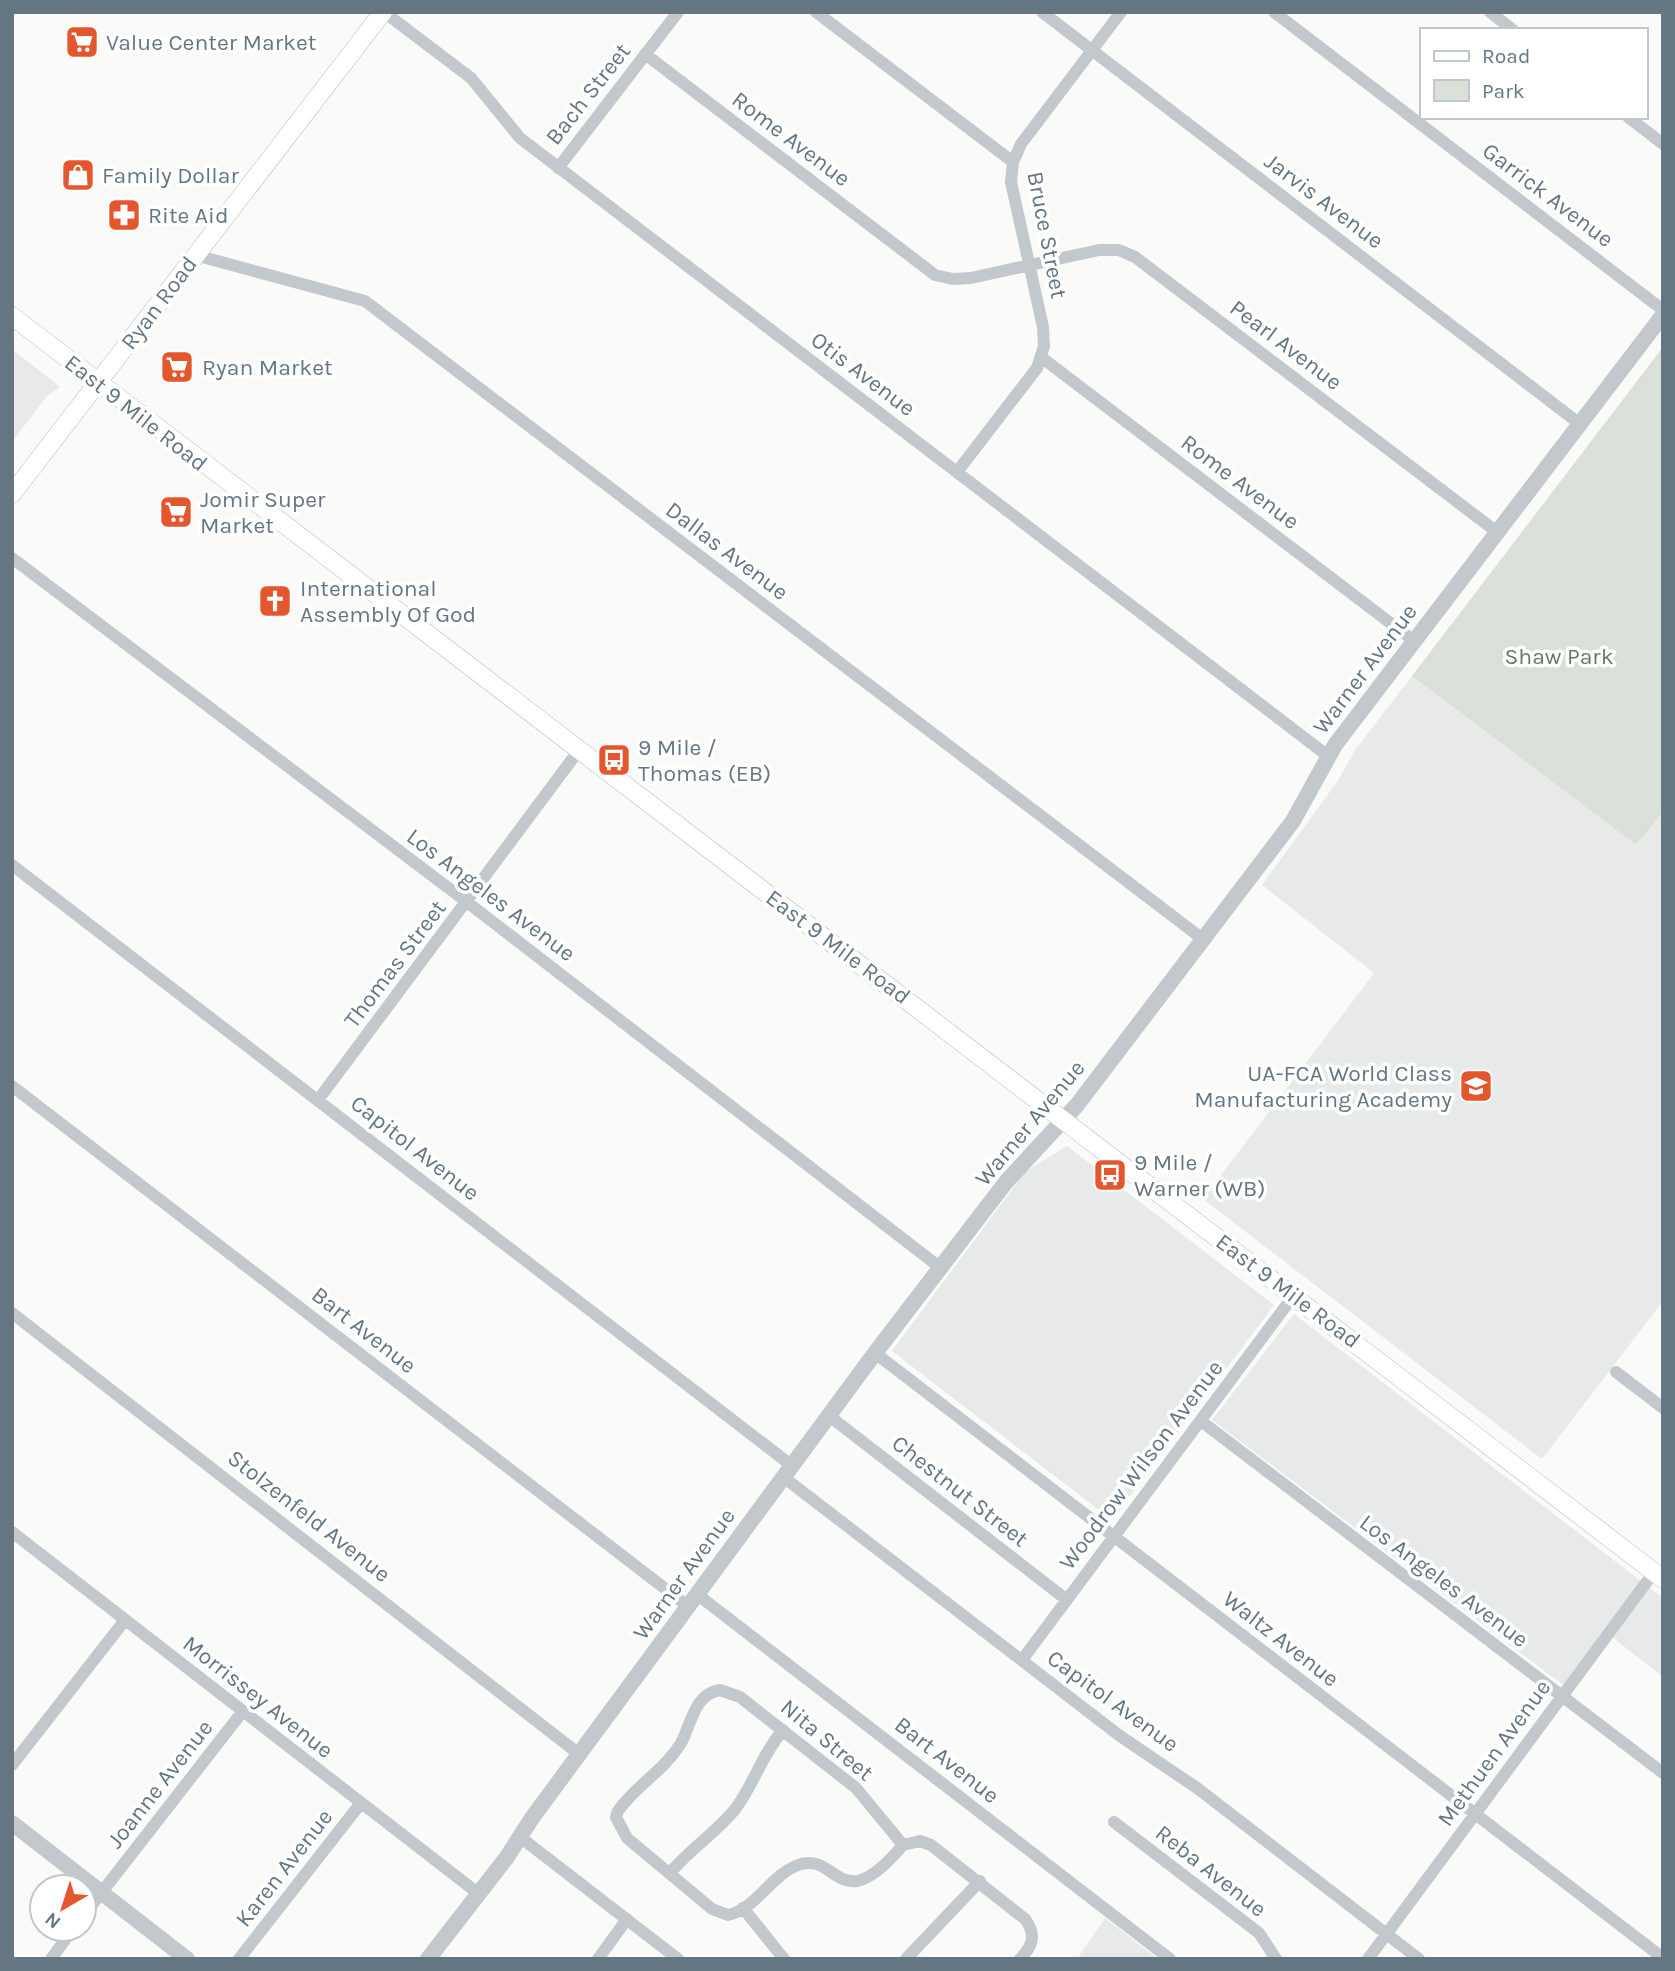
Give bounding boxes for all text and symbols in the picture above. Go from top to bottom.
supermarket icon: Value Center Market [63,23,101,61]
legend [1420,28,1647,119]
place label: Value Center Market [106,29,317,56]
street label: Bach Street [540,38,636,150]
text: Road [1482,44,1530,68]
text: Park [1482,79,1525,103]
street label: Rome Avenue [727,86,855,192]
street label: Garrick Avenue [1477,137,1619,253]
street label: Jarvis Avenue [1259,148,1389,254]
shop icon: Family Dollar [59,156,97,194]
place label: Family Dollar [102,162,239,189]
street label: Bruce Street [1021,169,1073,301]
pharmacy icon: Rite Aid [105,196,143,234]
place label: Rite Aid [148,202,229,229]
street label: Ryan Road [115,251,203,355]
street label: Pearl Avenue [1225,294,1347,396]
street label: Otis Avenue [806,326,920,422]
supermarket icon: Ryan Market [158,348,196,386]
street label: East 9 Mile Road [59,349,213,477]
place label: Ryan Market [202,354,333,381]
street label: Rome Avenue [1176,429,1304,535]
place label: Jomir Super Market [200,486,326,539]
supermarket icon: Jomir Super Market [157,493,195,531]
street label: Dallas Avenue [660,496,794,606]
place label: International Assembly Of God [300,575,476,628]
church icon: International Assembly Of God [256,582,294,620]
street label: Warner Avenue [1307,599,1423,739]
park label: Shaw Park [1504,643,1614,670]
place label: 9 Mile / Thomas (EB) [638,734,771,787]
bus stop icon: 9 Mile / Thomas (EB) [595,741,633,779]
street label: Los Angeles Avenue [401,823,581,967]
street label: East 9 Mile Road [761,884,915,1010]
street label: Thomas Street [338,895,452,1033]
street label: Warner Avenue [970,1055,1090,1191]
place label: UA-FCA World Class Manufacturing Academy [1194,1060,1452,1113]
school or university icon: UA-FCA World Class Manufacturing Academy [1457,1067,1495,1105]
street label: Capitol Avenue [345,1089,485,1207]
place label: 9 Mile / Warner (WB) [1134,1149,1265,1202]
bus stop icon: 9 Mile / Warner (WB) [1091,1156,1129,1194]
street label: East 9 Mile Road [1211,1228,1365,1354]
street label: Bart Avenue [306,1281,422,1379]
street label: Woodrow Wilson Avenue [1053,1355,1229,1575]
street label: Chestnut Street [886,1429,1034,1553]
street label: Stolzenfeld Avenue [222,1444,396,1588]
street label: Warner Avenue [627,1503,741,1645]
street label: Los Angeles Avenue [1354,1509,1534,1653]
street label: Waltz Avenue [1218,1585,1344,1693]
street label: Morrissey Avenue [177,1630,339,1764]
street label: Capitol Avenue [1042,1644,1184,1758]
street label: Methuen Avenue [1432,1674,1556,1832]
street label: Nita Street [775,1694,879,1787]
street label: Bart Avenue [889,1711,1005,1809]
street label: Joanne Avenue [102,1715,218,1853]
street label: Karen Avenue [230,1804,338,1932]
street label: Reba Avenue [1150,1819,1272,1923]
north arrow [28,1873,98,1943]
text: N [41,1908,65,1933]

